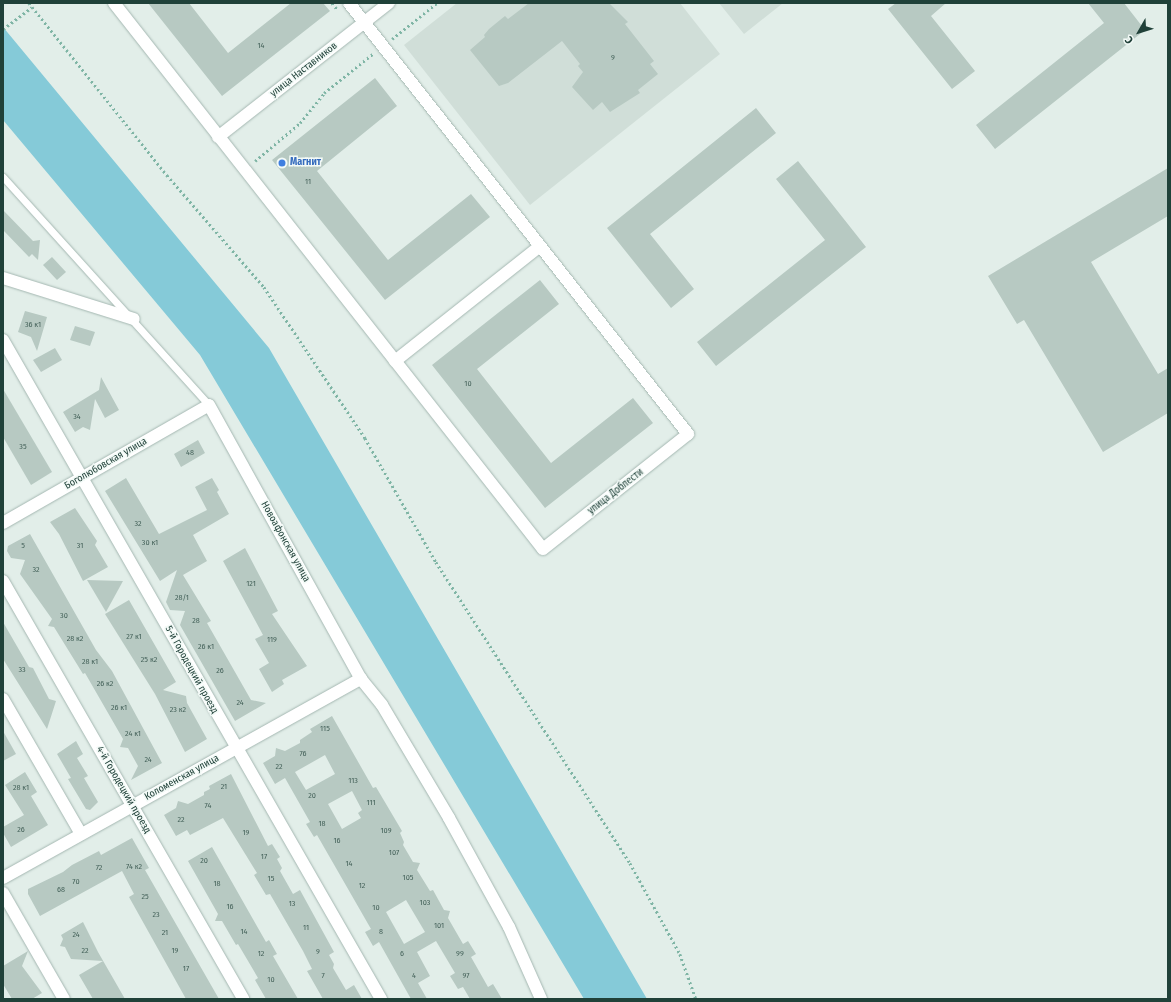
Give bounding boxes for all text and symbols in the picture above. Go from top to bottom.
north arrow [1119,12,1159,52]
text: С [1122,34,1136,46]
street label: улица Наставников [268,40,340,100]
house number: 14 [258,41,264,51]
house number: 9 [611,53,615,63]
place label: Магнит [290,157,321,169]
marker: Магнит [277,158,287,168]
house number: 11 [305,177,311,187]
house number: 36 к1 [25,320,41,330]
house number: 10 [464,379,472,389]
house number: 34 [73,412,81,422]
street label: Боголюбовская улица [63,436,149,492]
house number: 35 [19,442,27,452]
house number: 48 [186,448,194,458]
street label: улица Доблести [586,467,646,517]
street label: Новоафонская улица [258,500,312,584]
house number: 32 [134,519,142,529]
house number: 30 к1 [142,538,158,548]
house number: 5 [21,541,25,551]
house number: 31 [77,541,83,551]
house number: 32 [32,565,40,575]
house number: 121 [246,579,256,589]
house number: 28/1 [175,593,189,603]
house number: 30 [60,611,68,621]
house number: 28 [192,616,200,626]
street label: 5-й Городецкий проезд [162,624,220,716]
house number: 27 к1 [126,632,142,642]
house number: 28 к2 [67,634,83,644]
house number: 119 [267,635,277,645]
house number: 26 к1 [198,642,214,652]
house number: 25 к2 [141,655,157,665]
house number: 28 к1 [82,657,98,667]
house number: 33 [18,665,26,675]
house number: 26 [216,666,224,676]
house number: 26 к2 [97,679,113,689]
house number: 24 [236,698,244,708]
house number: 26 к1 [111,703,127,713]
house number: 23 к2 [170,705,186,715]
house number: 115 [320,724,330,734]
house number: 24 к1 [125,729,141,739]
street label: 4-й Городецкий проезд [93,744,153,836]
house number: 76 [299,749,307,759]
street label: Коломенская улица [143,753,221,803]
house number: 24 [144,755,152,765]
house number: 22 [275,762,283,772]
house number: 113 [348,776,358,786]
house number: 21 [221,782,227,792]
house number: 28 к1 [13,783,29,793]
house number: 20 [308,791,316,801]
house number: 111 [366,798,376,808]
house number: 74 [205,801,211,811]
house number: 22 [177,815,185,825]
house number: 18 [318,819,326,829]
house number: 26 [17,825,25,835]
house number: 109 [380,826,392,836]
house number: 19 [242,828,250,838]
house number: 16 [333,836,341,846]
house number: 107 [389,848,399,858]
house number: 17 [261,852,267,862]
house number: 20 [200,856,208,866]
house number: 14 [346,859,352,869]
house number: 74 к2 [126,862,142,872]
house number: 72 [96,863,102,873]
house number: 105 [403,873,413,883]
house number: 15 [268,874,274,884]
house number: 70 [72,877,80,887]
house number: 18 [213,879,221,889]
house number: 12 [359,881,365,891]
house number: 68 [57,885,65,895]
house number: 25 [141,892,149,902]
house number: 103 [420,898,430,908]
house number: 13 [289,899,295,909]
house number: 16 [226,902,234,912]
house number: 10 [372,903,380,913]
house number: 23 [152,910,160,920]
house number: 101 [434,921,444,931]
house number: 11 [303,923,309,933]
house number: 14 [241,927,247,937]
house number: 8 [379,927,383,937]
house number: 21 [162,928,168,938]
house number: 24 [72,930,80,940]
house number: 22 [81,946,89,956]
house number: 19 [171,946,179,956]
house number: 9 [316,947,320,957]
house number: 12 [258,949,264,959]
house number: 6 [400,949,404,959]
house number: 99 [456,949,464,959]
house number: 17 [183,964,189,974]
house number: 7 [321,971,325,981]
house number: 4 [412,971,416,981]
house number: 97 [462,971,470,981]
house number: 10 [267,975,275,985]

